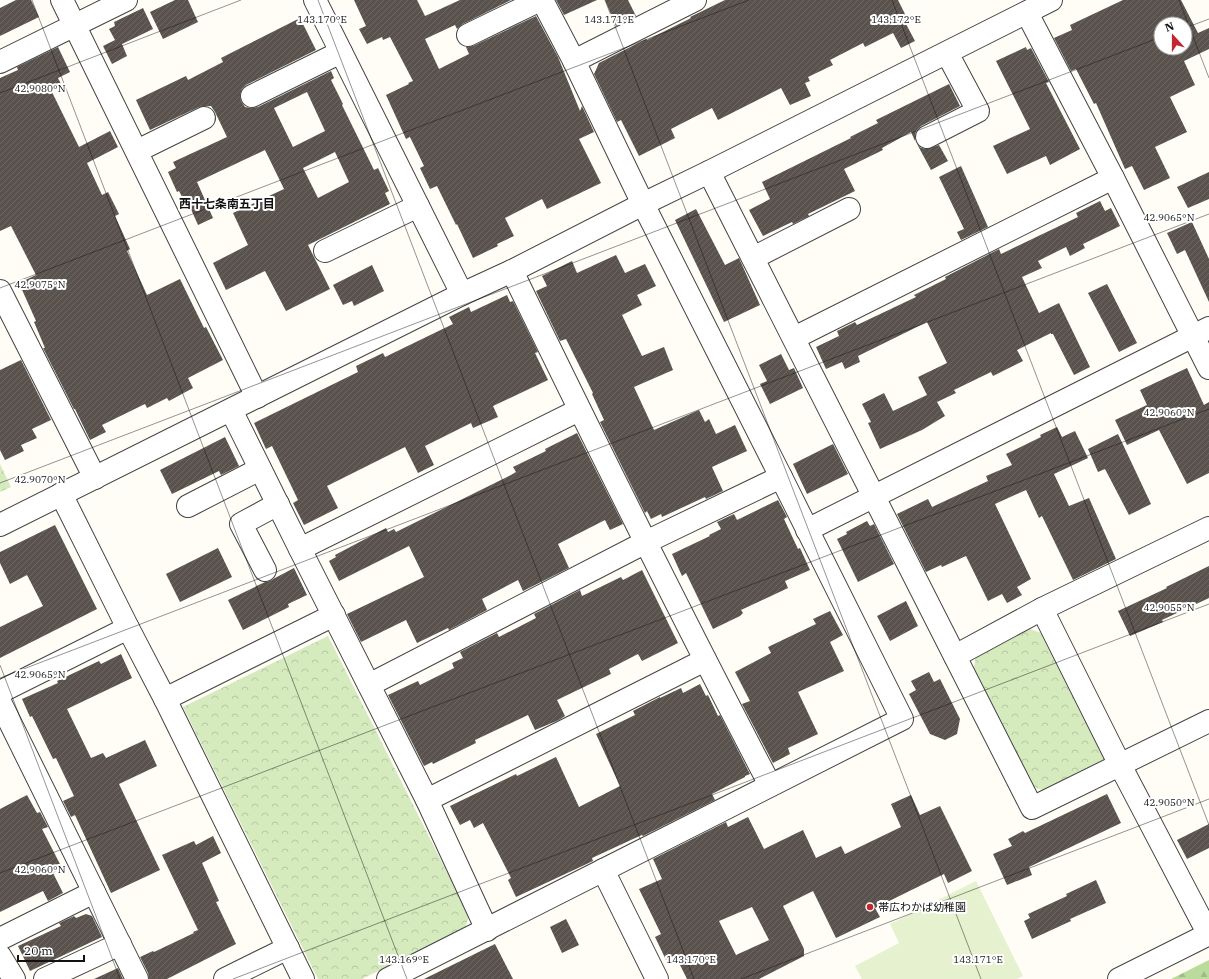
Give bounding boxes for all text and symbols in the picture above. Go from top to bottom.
text: 143.170°E [297,13,347,26]
text: 143.171°E [584,13,634,26]
text: 143.172°E [871,13,921,26]
north arrow [1153,16,1193,56]
text: N [1163,18,1176,35]
text: 42.9080°N [14,82,66,95]
district label: 西十七条南五丁目 [179,196,275,211]
text: 42.9065°N [1143,211,1195,224]
text: 42.9075°N [14,278,66,291]
text: 42.9060°N [1143,406,1195,419]
text: 42.9070°N [14,473,66,486]
text: 42.9055°N [1143,601,1195,614]
text: 42.9065°N [14,668,66,681]
text: 42.9050°N [1143,796,1195,809]
text: 42.9060°N [14,863,66,876]
place label: 帯広わかば幼稚園 [878,900,966,914]
marker: 帯広わかば幼稚園 [865,902,875,912]
scale bar [18,937,84,963]
text: 20 m [24,943,53,958]
text: 143.169°E [379,953,429,966]
text: 143.170°E [666,953,716,966]
text: 143.171°E [953,953,1003,966]

